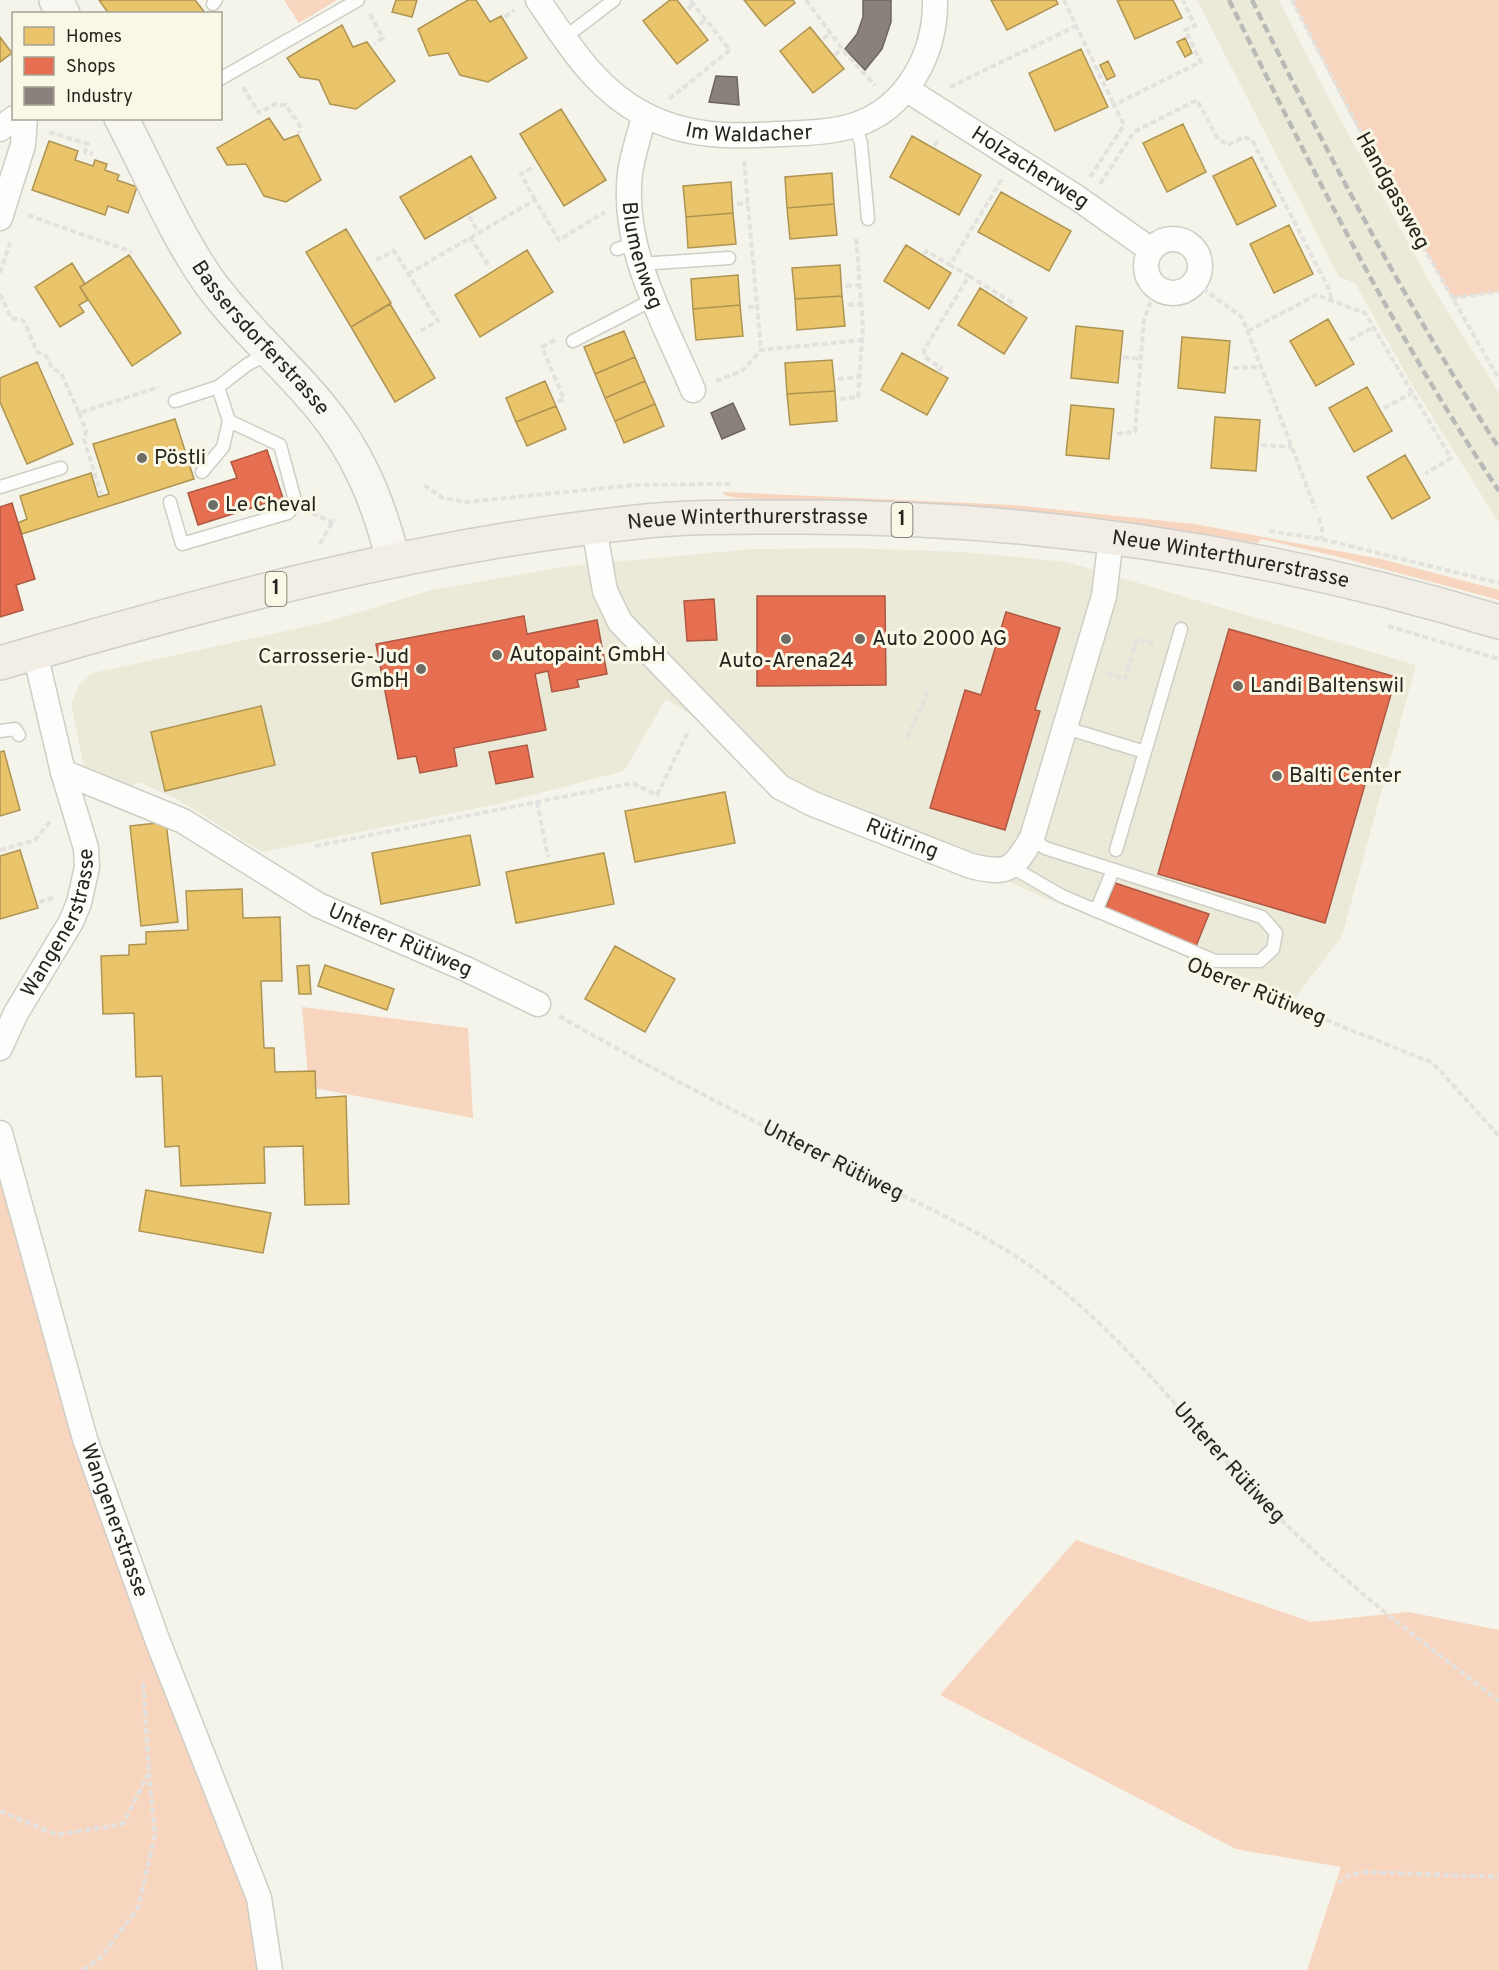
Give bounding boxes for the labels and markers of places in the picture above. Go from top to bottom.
place label: Pöstli [154,445,206,472]
marker: Pöstli [135,451,149,465]
place label: Le Cheval [225,492,316,519]
marker: Le Cheval [206,498,220,512]
place label: Auto 2000 AG [872,626,1007,653]
marker: Auto-Arena24 [779,632,793,646]
marker: Auto 2000 AG [853,632,867,646]
place label: Autopaint GmbH [509,642,666,669]
place label: Carrosserie-Jud GmbH [258,644,409,695]
marker: Autopaint GmbH [490,648,504,662]
place label: Auto-Arena24 [718,648,854,675]
marker: Carrosserie-Jud GmbH [414,662,428,676]
place label: Landi Baltenswil [1250,673,1404,700]
marker: Landi Baltenswil [1231,679,1245,693]
place label: Balti Center [1289,763,1401,790]
marker: Balti Center [1270,769,1284,783]

